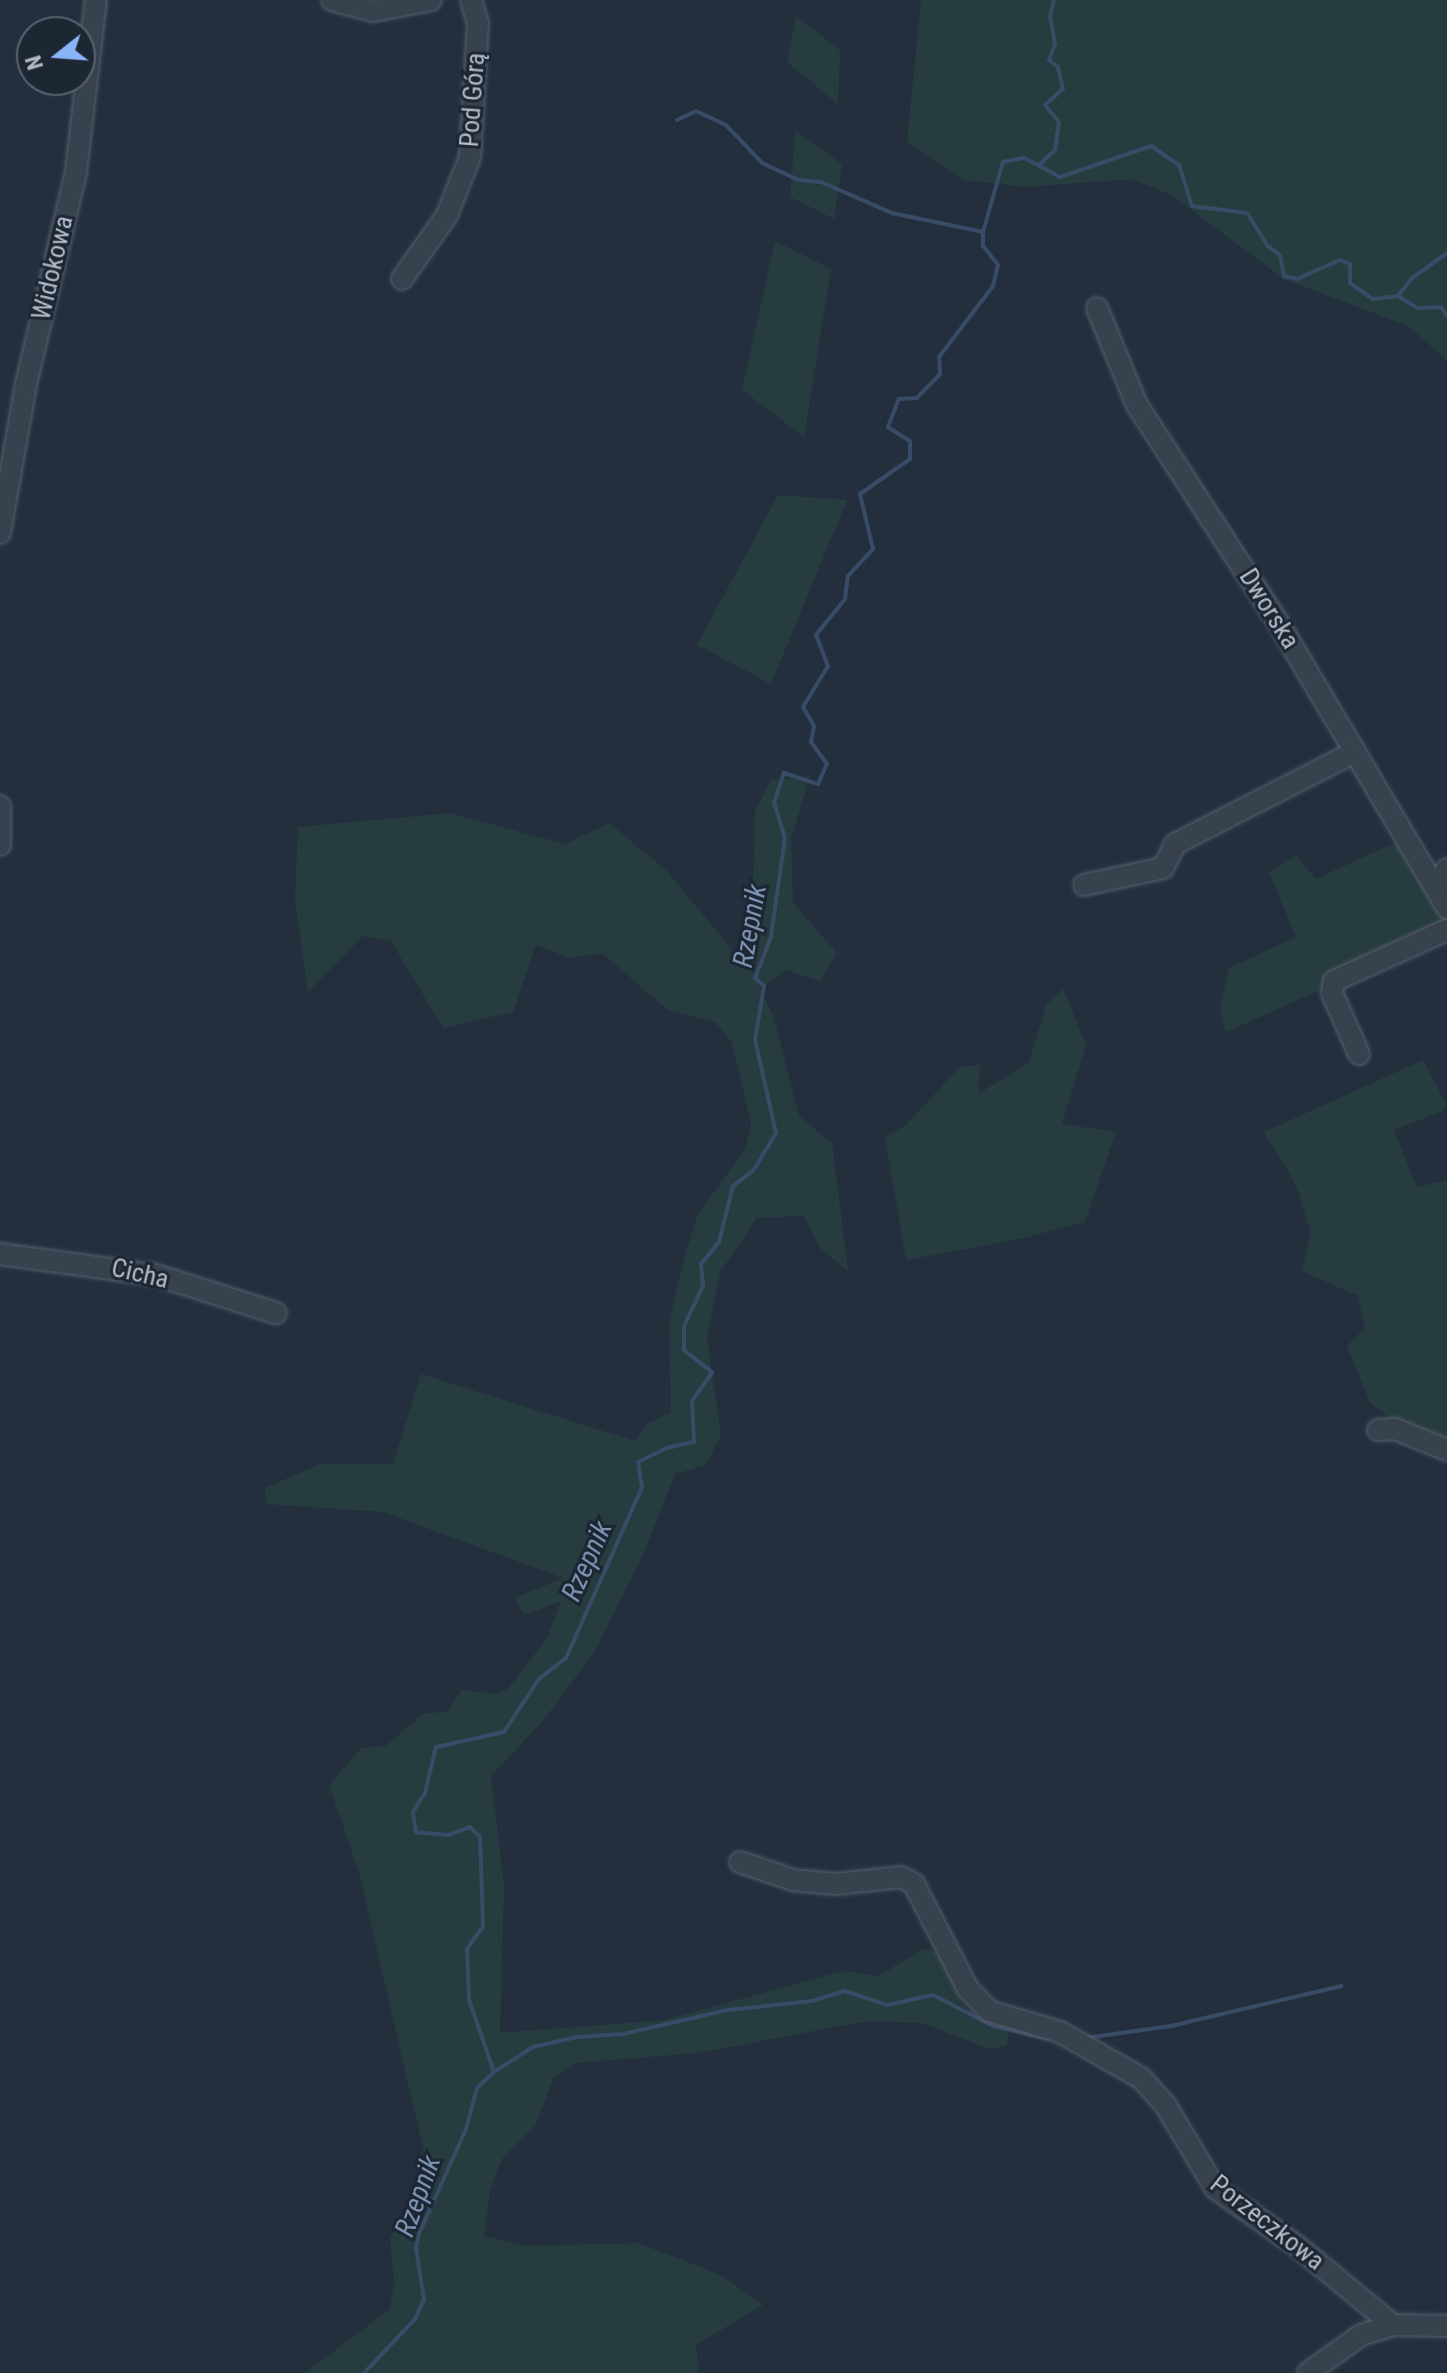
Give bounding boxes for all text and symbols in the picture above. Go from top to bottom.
north arrow [16,16,96,96]
text: N [21,52,48,73]
street label: Pod Górą [454,52,492,148]
street label: Widokowa [26,213,80,323]
street label: Dworska [1232,563,1306,655]
water label: Rzepnik [726,882,774,970]
street label: Cicha [108,1252,172,1296]
water label: Rzepnik [555,1516,619,1606]
water label: Rzepnik [388,2151,448,2241]
street label: Porzeczkowa [1204,2169,1330,2277]

